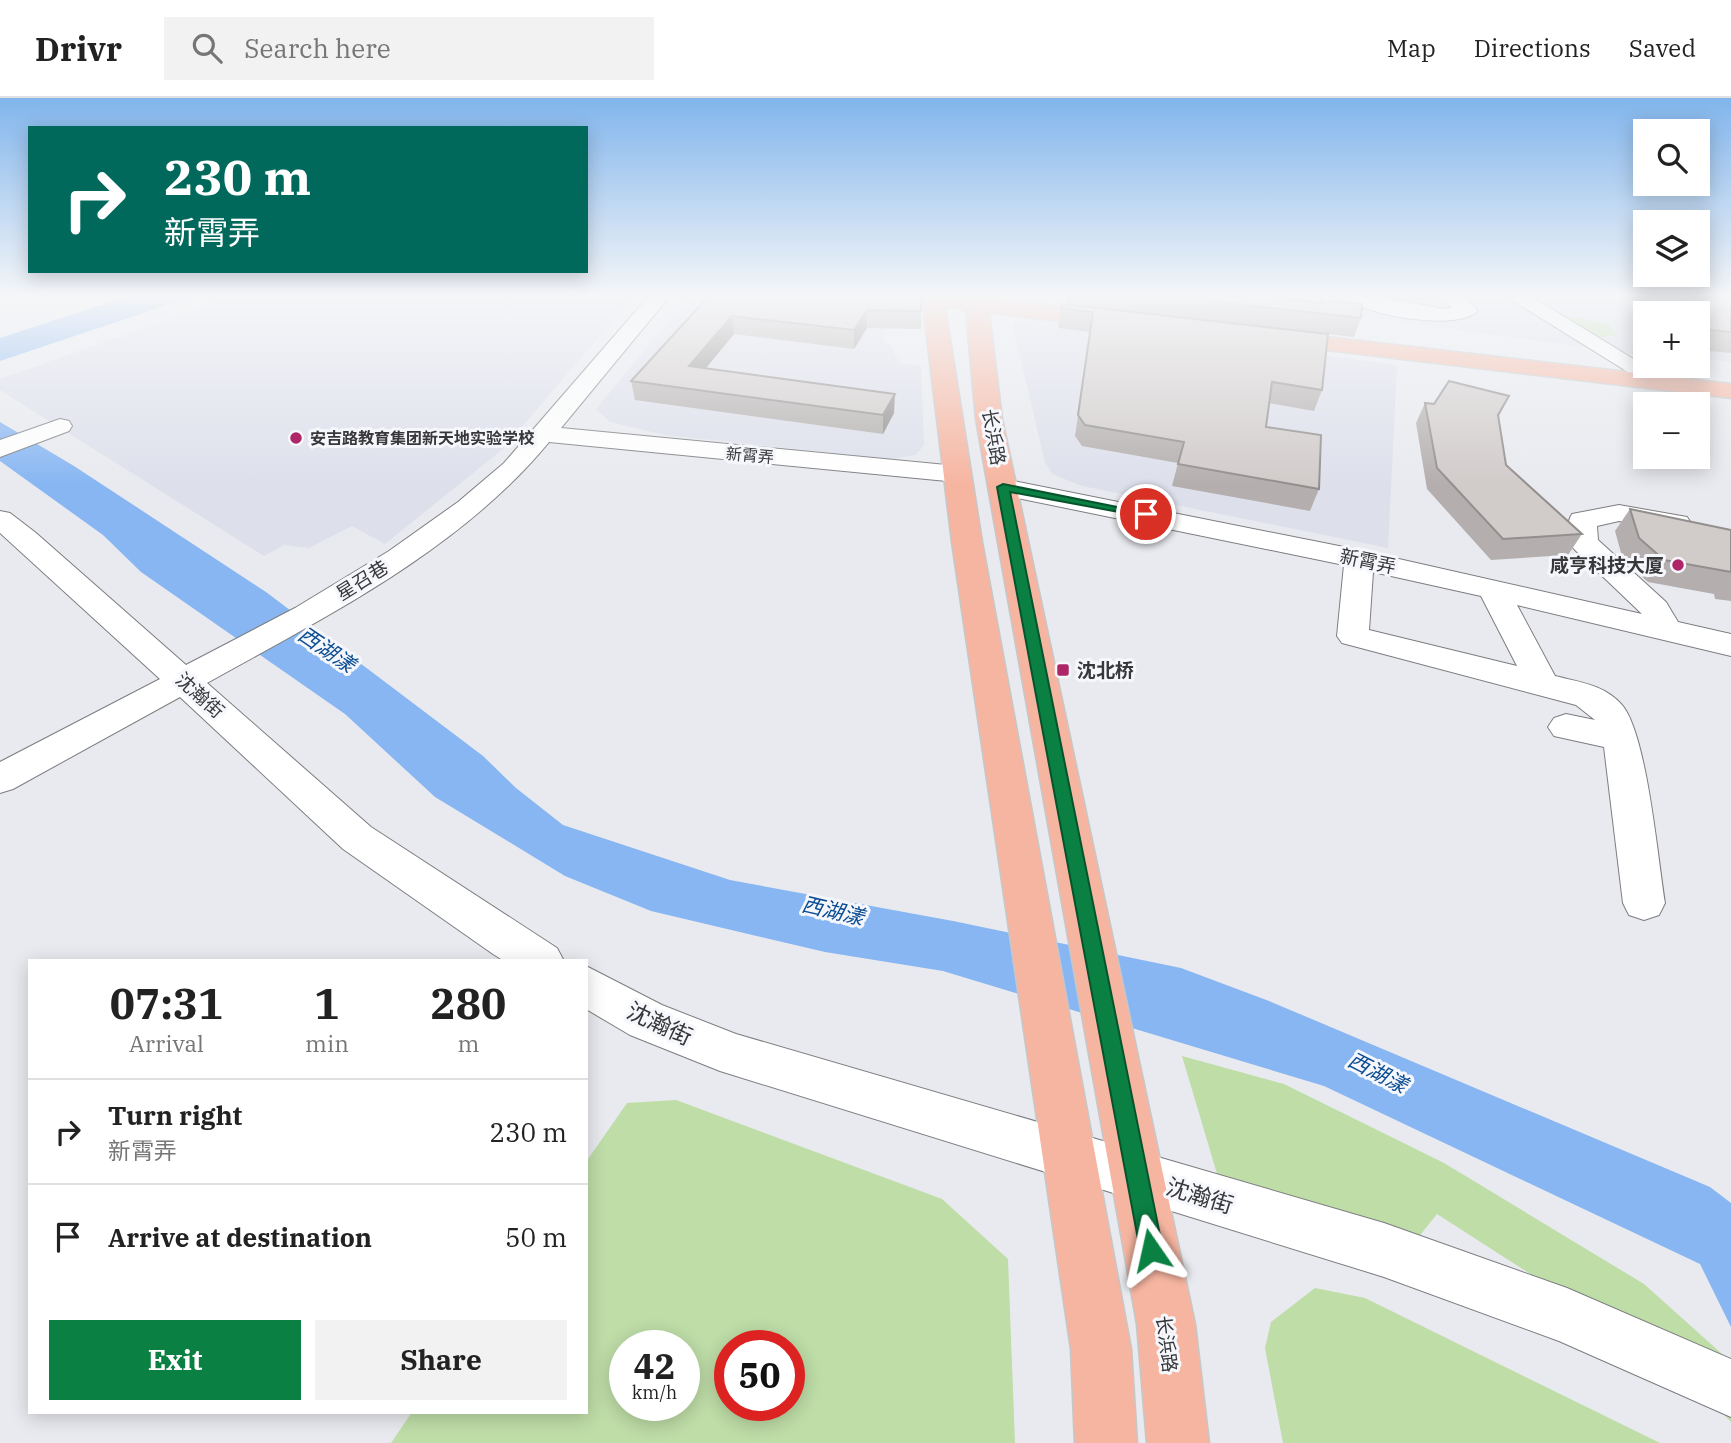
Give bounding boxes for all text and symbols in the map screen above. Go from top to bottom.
search box [164,17,654,80]
text: Drivr [35,27,122,70]
icon: search [188,29,226,67]
text: Search here [244,31,391,65]
text: Map [1387,32,1436,64]
text: Directions [1474,32,1591,64]
text: Saved [1629,32,1696,64]
map controls [1633,119,1710,469]
button: search [1633,119,1710,196]
text: 230 m [164,145,311,208]
icon: right [49,154,140,245]
button: layers [1633,210,1710,287]
text: 新霄弄 [164,211,260,253]
button: + [1633,301,1710,378]
button: − [1633,392,1710,469]
street label: 长浜路 [977,407,1011,467]
place label: 安吉路教育集团新天地实验学校 [310,428,535,448]
marker: 安吉路教育集团新天地实验学校 [288,430,304,446]
street label: 新霄弄 [725,443,775,467]
pin [1116,484,1176,544]
icon: arrive [1127,495,1165,533]
street label: 新霄弄 [1338,543,1398,579]
place label: 咸亨科技大厦 [1550,553,1664,577]
street label: 星召巷 [331,555,393,605]
marker: 咸亨科技大厦 [1670,557,1686,573]
water label: 西湖漾 [293,620,363,680]
place label: 沈北桥 [1077,658,1134,682]
marker: 沈北桥 [1055,662,1071,678]
street label: 沈瀚街 [171,667,229,723]
water label: 西湖漾 [799,889,870,931]
text: 07:31 [110,976,223,1031]
text: 1 [314,976,340,1031]
text: 280 [431,976,506,1031]
street label: 沈瀚街 [622,995,698,1051]
text: Arrival [129,1028,204,1058]
text: min [305,1028,349,1058]
text: m [457,1028,479,1058]
water label: 西湖漾 [1344,1045,1415,1100]
text: Turn right [108,1098,242,1132]
icon: right [49,1113,87,1151]
text: 230 m [489,1115,567,1149]
text: 新霄弄 [108,1135,177,1165]
street label: 沈瀚街 [1163,1171,1237,1219]
position arrow [1114,1213,1188,1287]
icon: arrive [49,1218,87,1256]
text: Arrive at destination [108,1220,372,1254]
text: 50 m [505,1220,567,1254]
street label: 长浜路 [1152,1314,1182,1374]
button: Exit [49,1320,301,1400]
button: Share [315,1320,567,1400]
speed limit sign: 50 [714,1330,805,1421]
text: 42 [633,1343,676,1389]
text: km/h [632,1381,677,1404]

